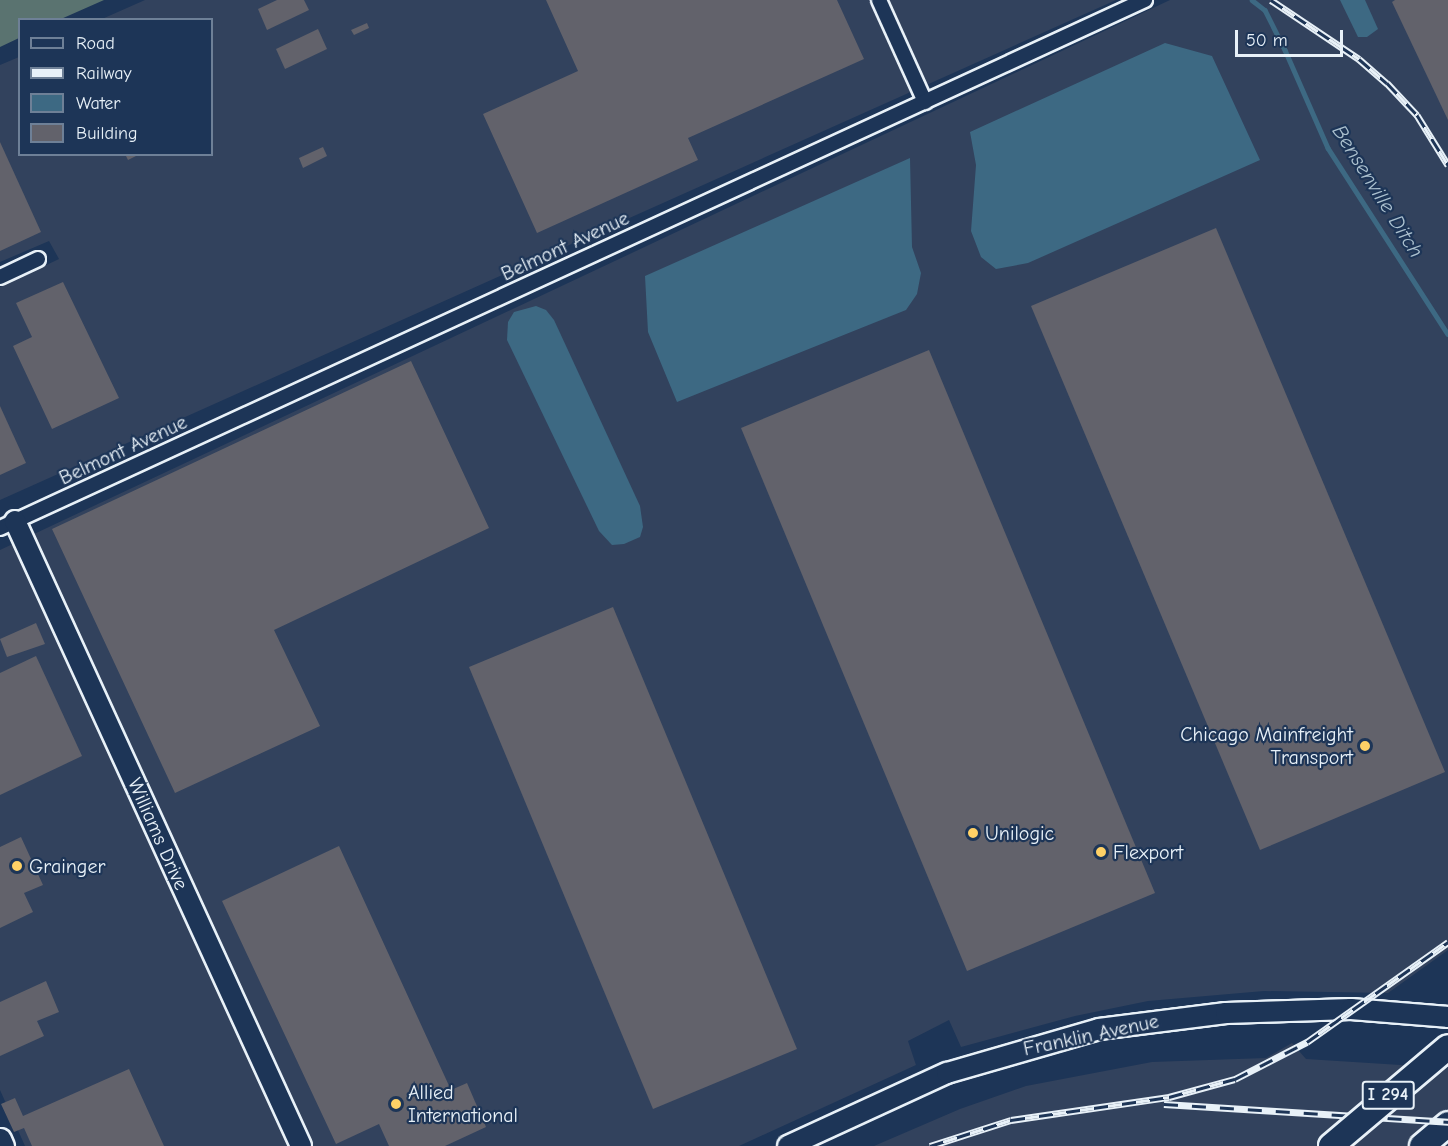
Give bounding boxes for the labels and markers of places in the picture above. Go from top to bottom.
place label: Chicago Mainfreight Transport [1180,722,1353,769]
marker: Chicago Mainfreight Transport [1358,739,1372,753]
place label: Unilogic [985,821,1054,845]
marker: Unilogic [966,826,980,840]
place label: Flexport [1113,840,1183,864]
marker: Flexport [1094,845,1108,859]
place label: Grainger [29,854,105,878]
marker: Grainger [10,859,24,873]
place label: Allied International [408,1080,518,1127]
marker: Allied International [389,1097,403,1111]

